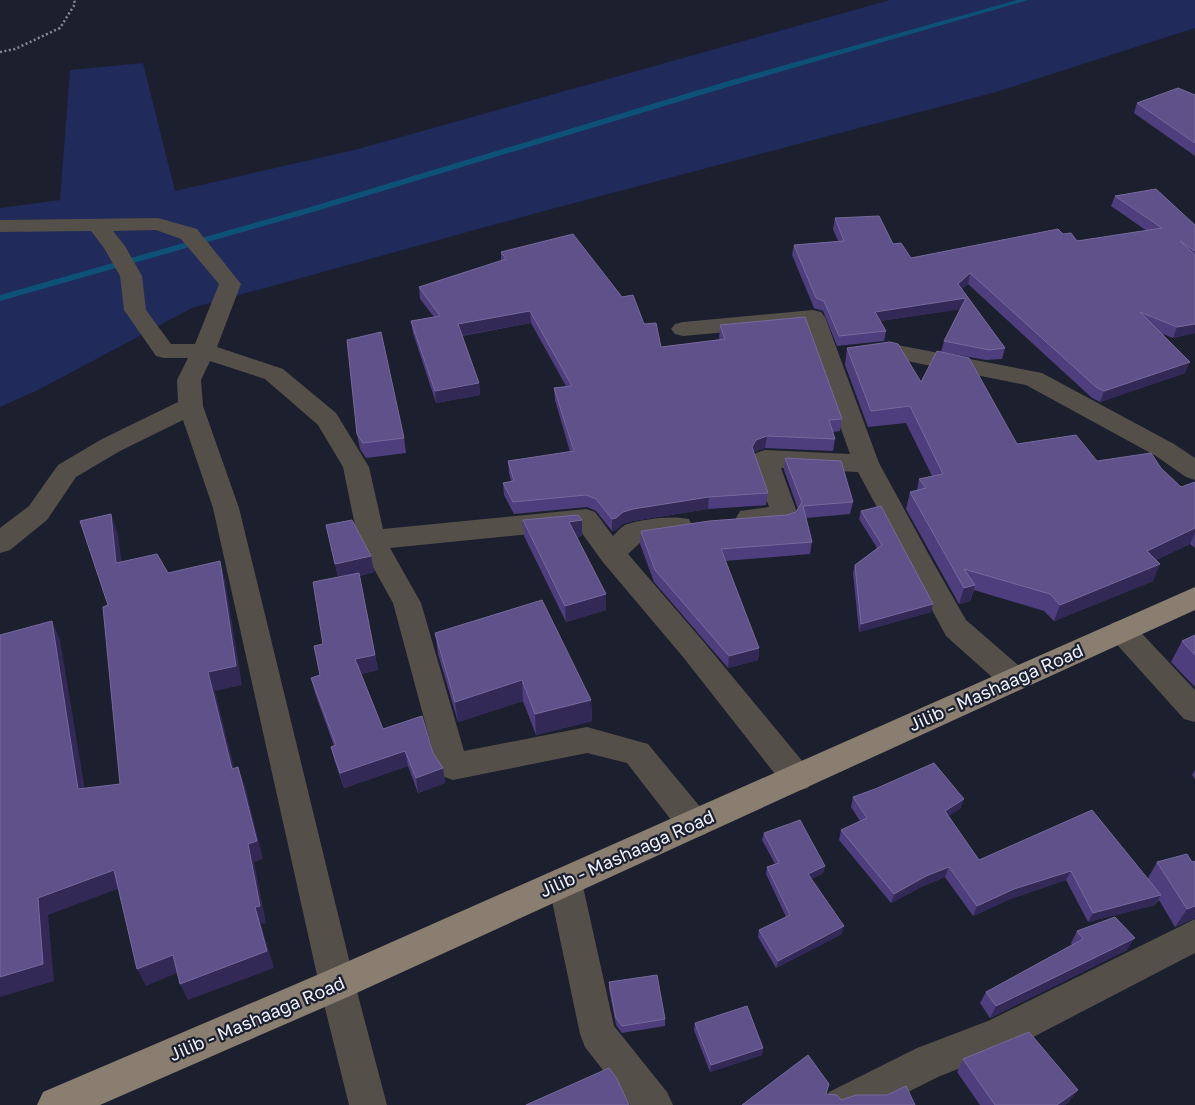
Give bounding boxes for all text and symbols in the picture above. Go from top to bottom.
street label: Jilib - Mashaaga Road [905,639,1086,736]
street label: Jilib - Mashaaga Road [536,805,717,902]
street label: Jilib - Mashaaga Road [165,971,348,1065]

